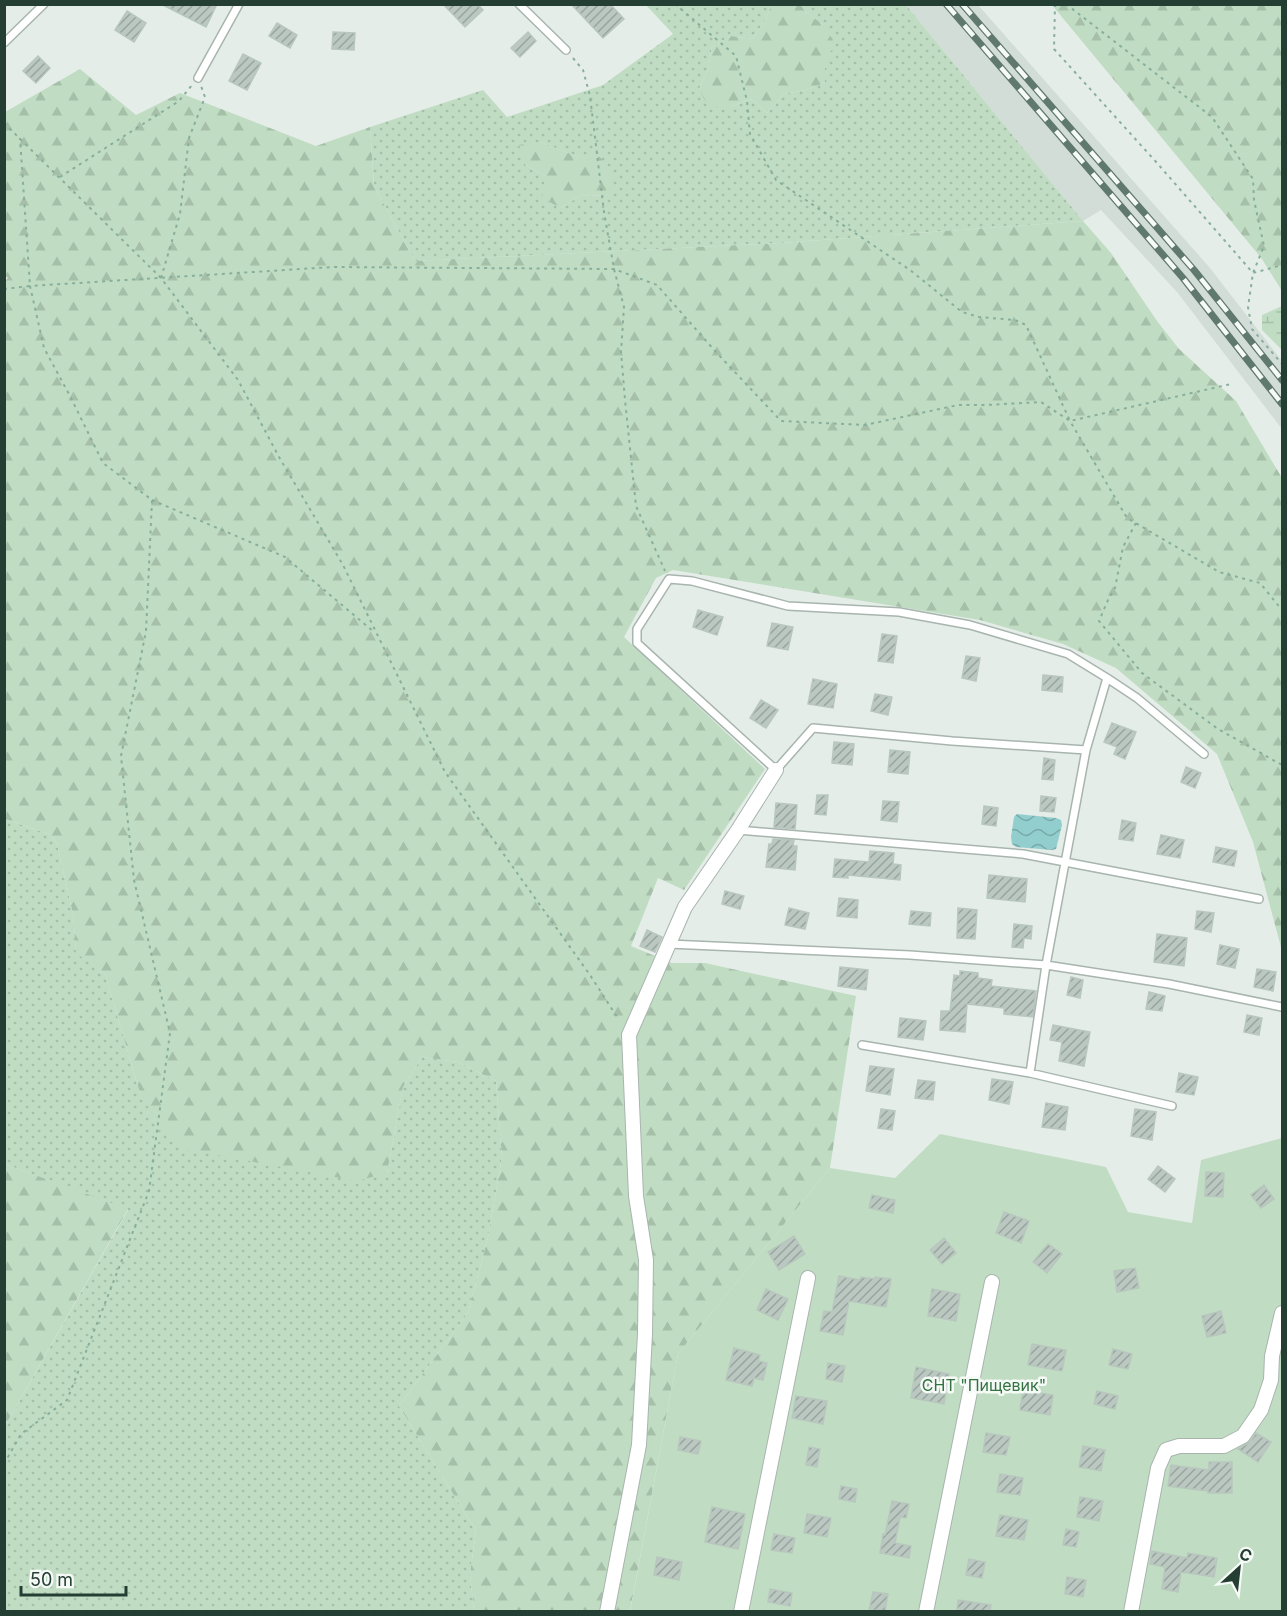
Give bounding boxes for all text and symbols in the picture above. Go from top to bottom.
park label: СНТ "Пищевик" [922,1375,1046,1395]
north arrow [1209,1538,1269,1598]
text: С [1236,1543,1256,1566]
scale bar [21,1559,126,1597]
text: 50 m [30,1569,73,1590]

